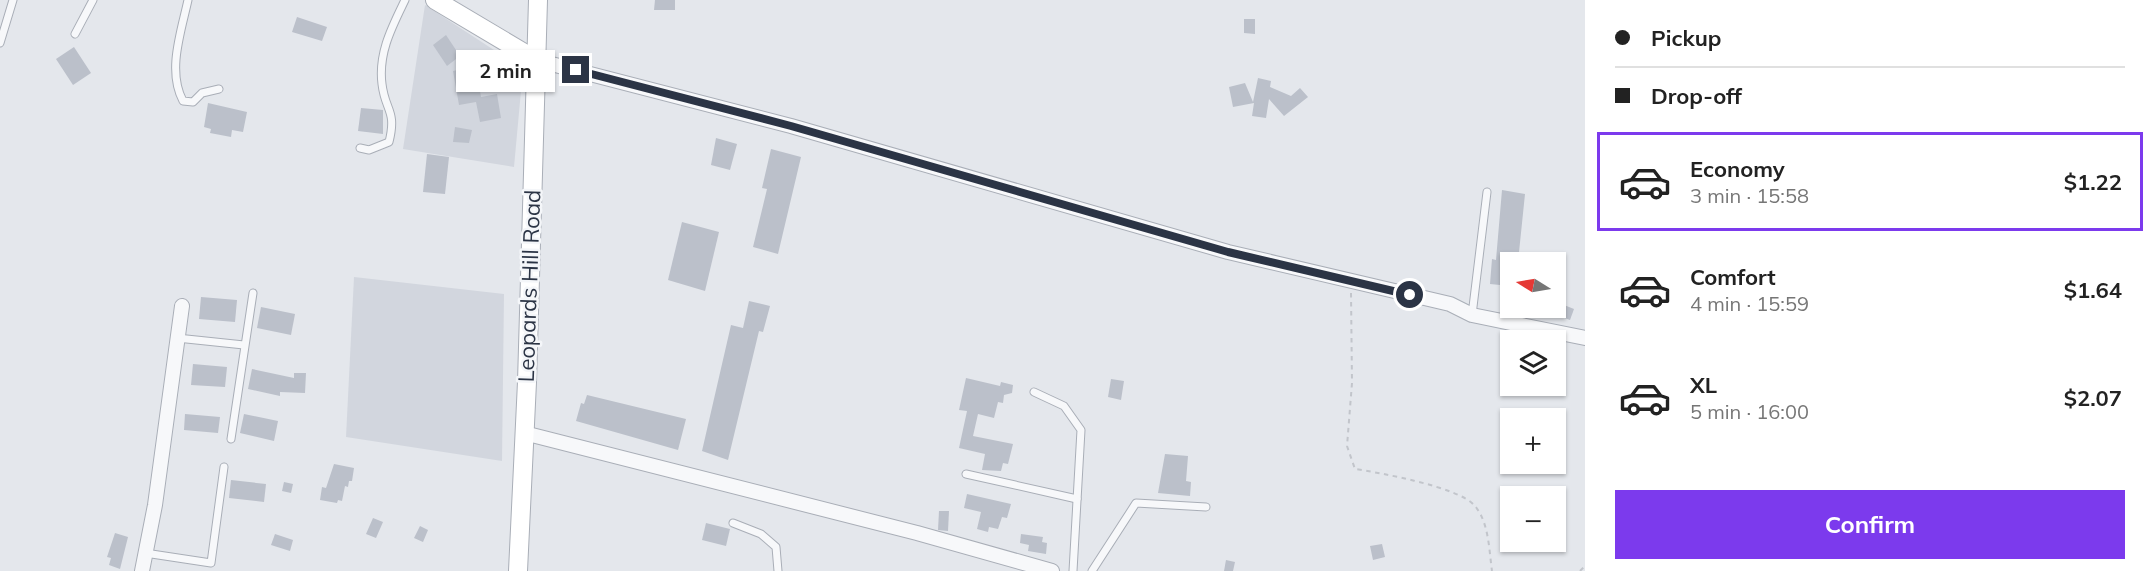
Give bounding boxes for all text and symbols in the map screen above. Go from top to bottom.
text: Pickup [1651,24,1721,52]
callout: 2 min [456,49,555,91]
route end [562,56,589,83]
text: 2 min [479,58,532,83]
text: Drop-off [1651,82,1742,110]
icon: car [1618,155,1672,209]
text: Economy [1690,155,1785,183]
text: $1.22 [2064,168,2122,196]
text: 3 min · 15:58 [1690,183,1809,208]
street label: Leopards Hill Road [512,189,546,383]
north arrow [1500,252,1566,318]
map controls [1500,252,1566,552]
icon: car [1618,263,1672,317]
text: Comfort [1690,263,1776,291]
text: $1.64 [2064,276,2122,304]
route start [1396,281,1423,308]
text: 4 min · 15:59 [1690,291,1809,316]
button: layers [1500,330,1566,396]
icon: car [1618,371,1672,425]
text: XL [1690,371,1717,399]
text: $2.07 [2064,384,2122,412]
text: 5 min · 16:00 [1690,399,1809,424]
button: + [1500,408,1566,474]
button: − [1500,486,1566,552]
button: Confirm [1615,490,2125,559]

